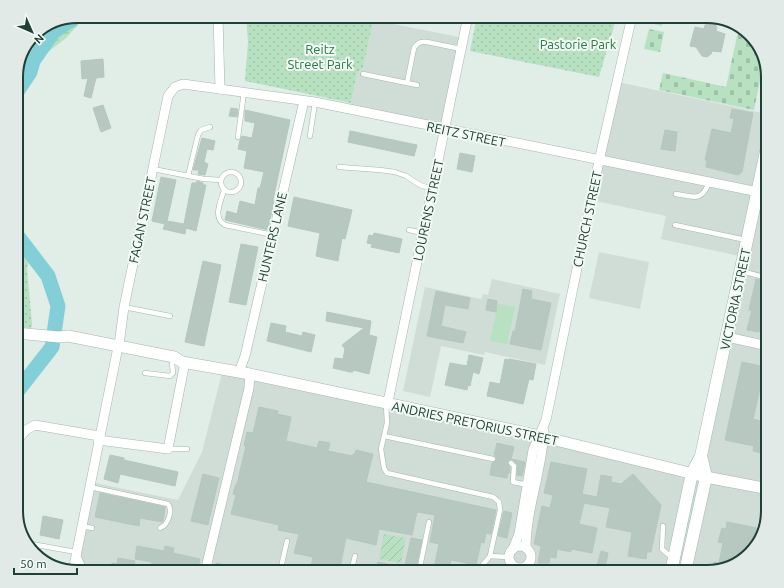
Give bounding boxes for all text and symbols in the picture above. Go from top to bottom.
north arrow [12,12,52,52]
text: N [32,32,46,46]
park label: Pastorie Park [540,37,617,51]
park label: Reitz Street Park [287,42,353,71]
street label: REITZ STREET [425,119,507,149]
street label: LOURENS STREET [410,158,446,262]
street label: CHURCH STREET [570,170,604,268]
street label: FAGAN STREET [126,176,158,264]
street label: HUNTERS LANE [255,191,289,283]
street label: VICTORIA STREET [717,247,753,351]
street label: ANDRIES PRETORIUS STREET [391,399,559,447]
scale bar [14,550,77,576]
text: 50 m [20,557,47,570]

